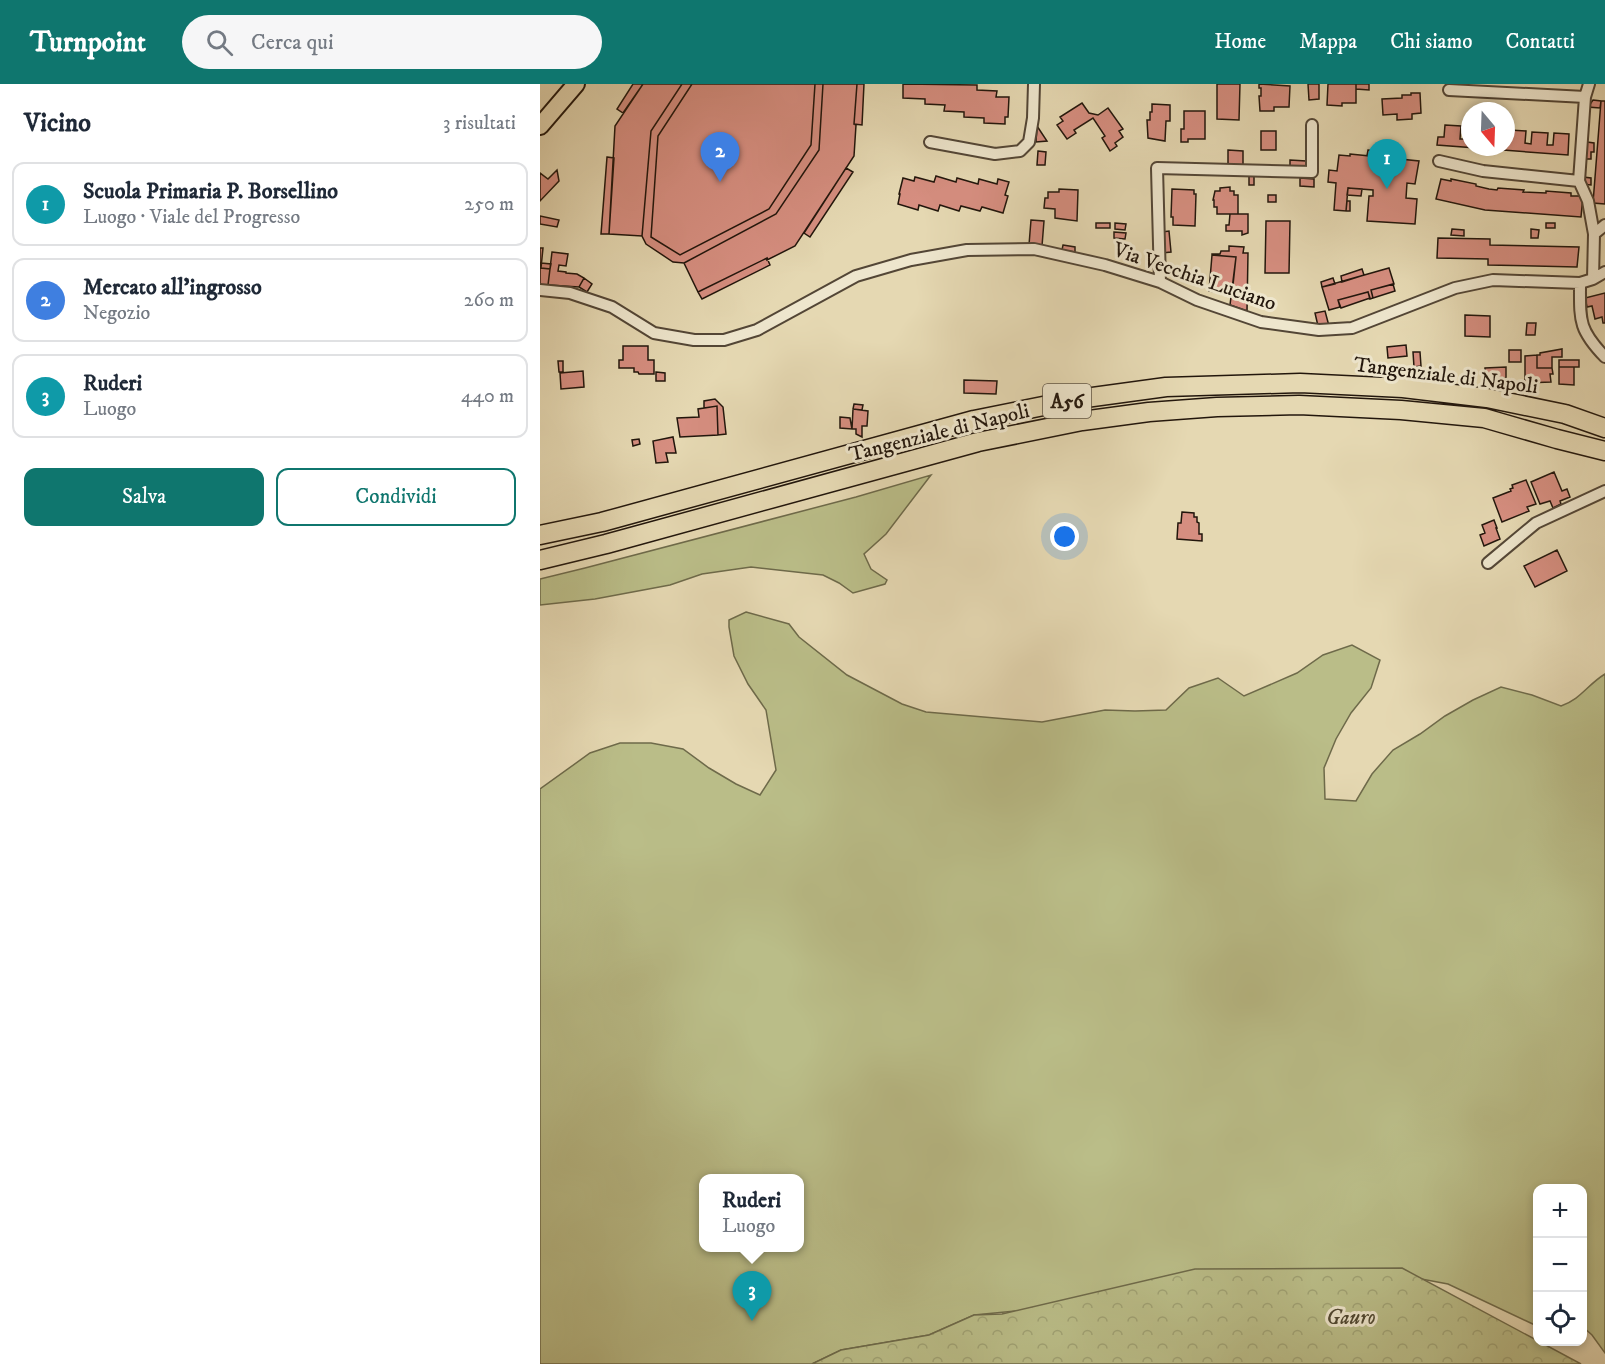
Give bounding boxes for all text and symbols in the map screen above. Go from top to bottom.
search box [182,15,602,69]
text: Turnpoint [30,25,146,60]
icon: search [203,26,236,59]
text: Cerca qui [251,29,334,56]
text: Home [1214,29,1266,55]
text: Mappa [1299,29,1357,55]
text: Chi siamo [1390,29,1472,55]
text: Contatti [1505,29,1575,55]
north arrow [1461,102,1515,156]
text: Vicino [24,107,91,140]
text: 3 risultati [443,111,516,136]
pin: 2 [700,132,740,182]
pin: 1 [1368,140,1406,189]
text: Scuola Primaria P. Borsellino [83,178,338,205]
text: 1 [42,192,49,217]
text: 250 m [464,192,514,217]
text: Luogo · Viale del Progresso [83,205,300,230]
street label: Via Vecchia Luciano [1109,237,1280,317]
text: Mercato all'ingrosso [83,274,262,301]
text: 2 [41,288,50,313]
text: 260 m [464,288,514,313]
text: Negozio [83,301,150,326]
street label: Tangenziale di Napoli [1352,352,1539,400]
text: Ruderi [83,370,142,397]
text: 3 [42,384,49,409]
text: 440 m [461,384,514,409]
road number: A56 [1043,384,1091,418]
text: Luogo [83,397,136,422]
street label: Tangenziale di Napoli [846,398,1032,468]
button: Salva [24,468,264,526]
button: Condividi [276,468,516,526]
your location [1050,522,1079,551]
popup [699,1174,804,1252]
map controls [1533,1184,1587,1346]
button: + [1533,1184,1587,1238]
text: Ruderi [722,1187,781,1214]
text: Luogo [722,1214,775,1239]
button: − [1533,1238,1587,1292]
pin: 3 [732,1272,772,1321]
button: locate [1533,1292,1587,1346]
park label: Gauro [1326,1305,1376,1331]

